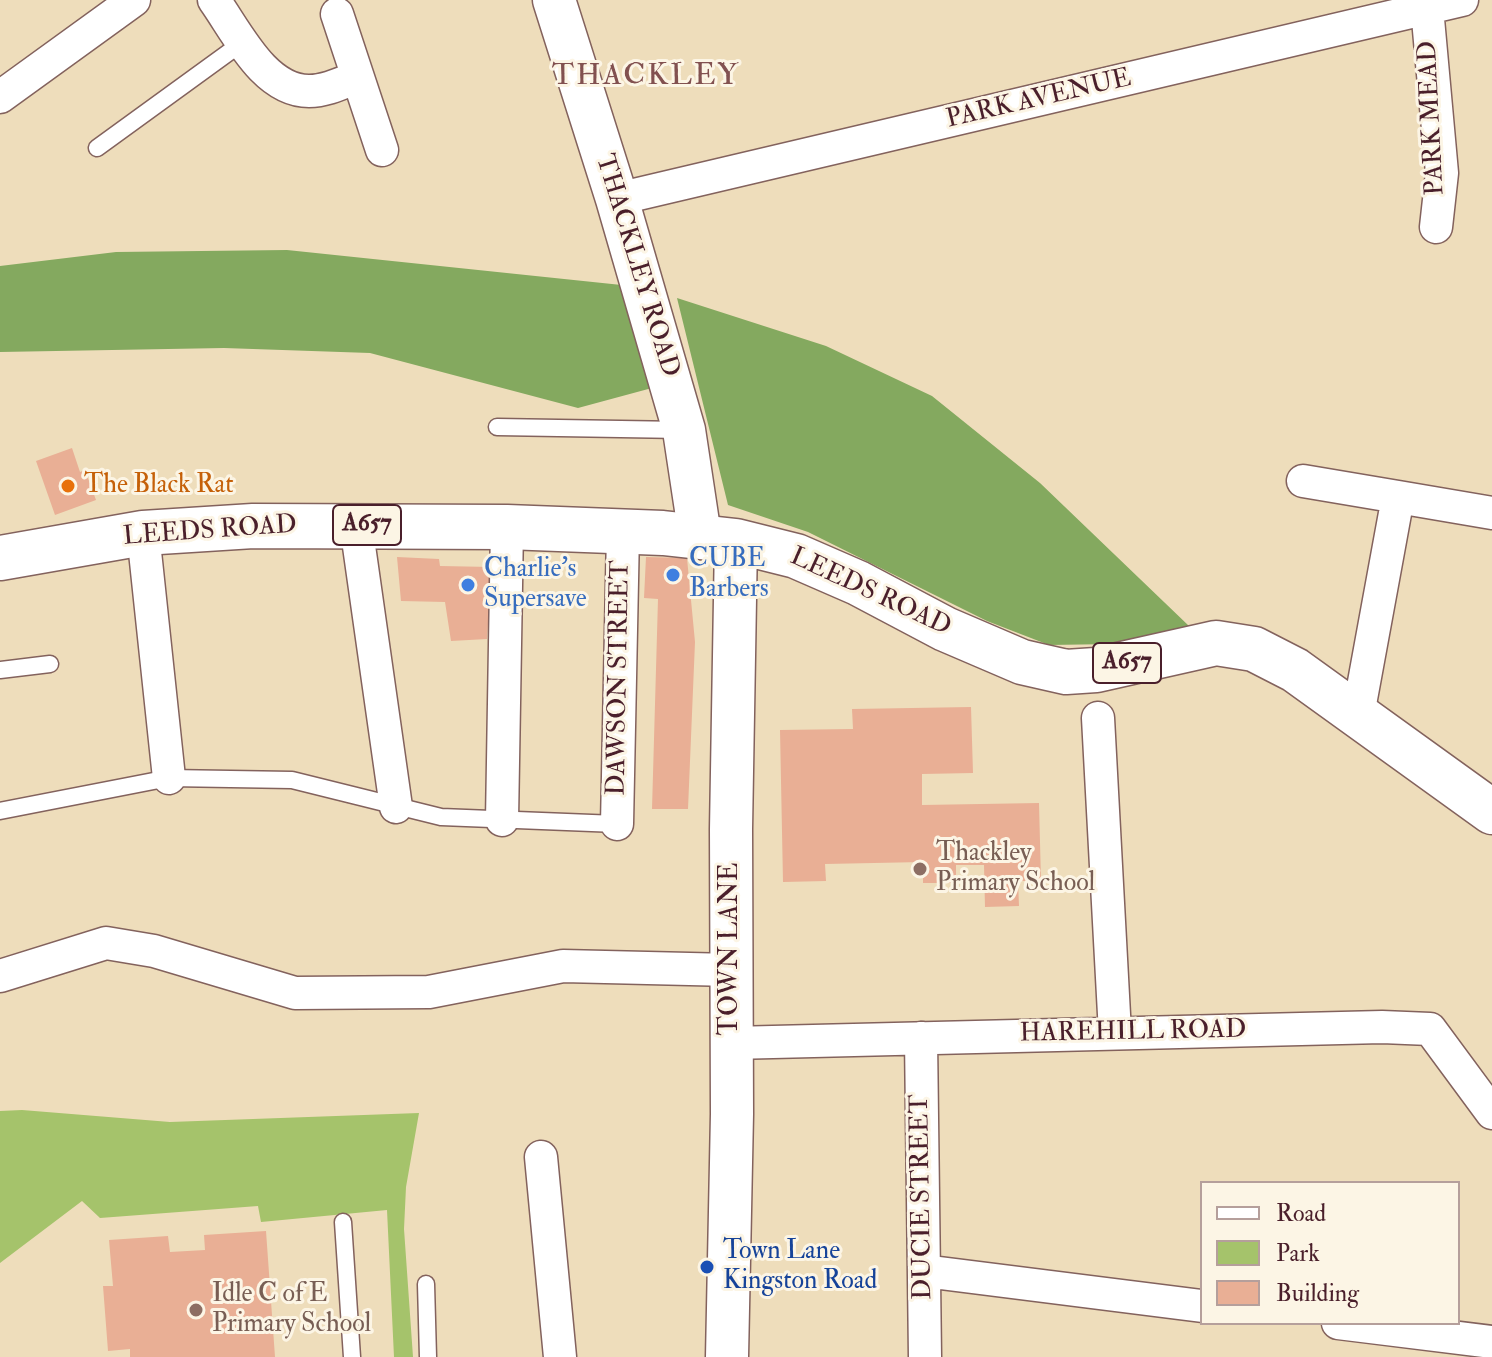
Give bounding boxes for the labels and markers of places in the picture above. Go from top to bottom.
place label: The Black Rat [84,470,234,502]
marker: The Black Rat [59,477,77,495]
place label: CUBE Barbers [689,544,769,606]
place label: Charlie's Supersave [484,554,587,616]
marker: CUBE Barbers [664,566,682,584]
marker: Charlie's Supersave [459,576,477,594]
place label: Thackley Primary School [936,838,1095,900]
marker: Thackley Primary School [911,860,929,878]
place label: Town Lane Kingston Road [723,1236,877,1298]
marker: Town Lane Kingston Road [698,1258,716,1276]
place label: Idle C of E Primary School [212,1279,371,1340]
marker: Idle C of E Primary School [187,1301,205,1319]

